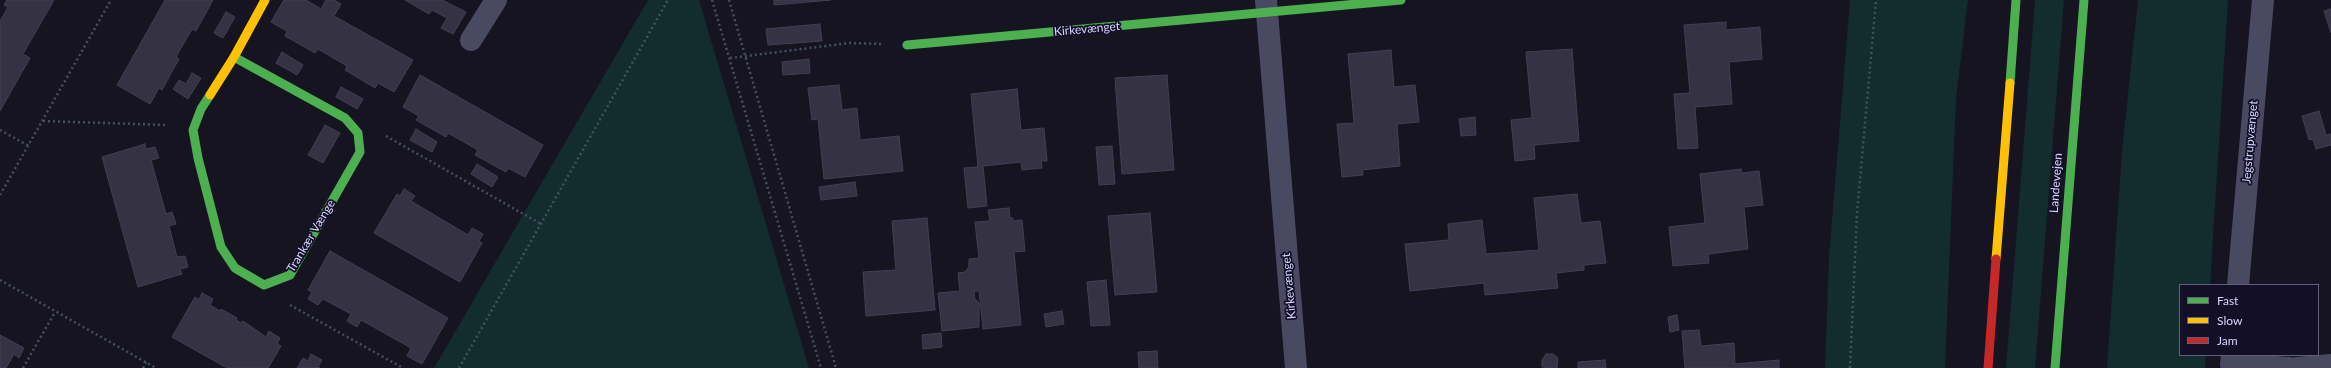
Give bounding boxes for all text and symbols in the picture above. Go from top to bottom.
street label: Kirkevænget [1053,19,1121,39]
street label: Jegstrupvænget [2239,100,2261,184]
street label: Landevejen [2047,153,2065,213]
street label: Trankær Vænge [284,197,338,275]
street label: Kirkevænget [1279,252,1299,320]
legend [2179,284,2319,356]
text: Fast [2217,293,2238,308]
text: Slow [2217,313,2242,328]
text: Jam [2217,333,2238,348]

